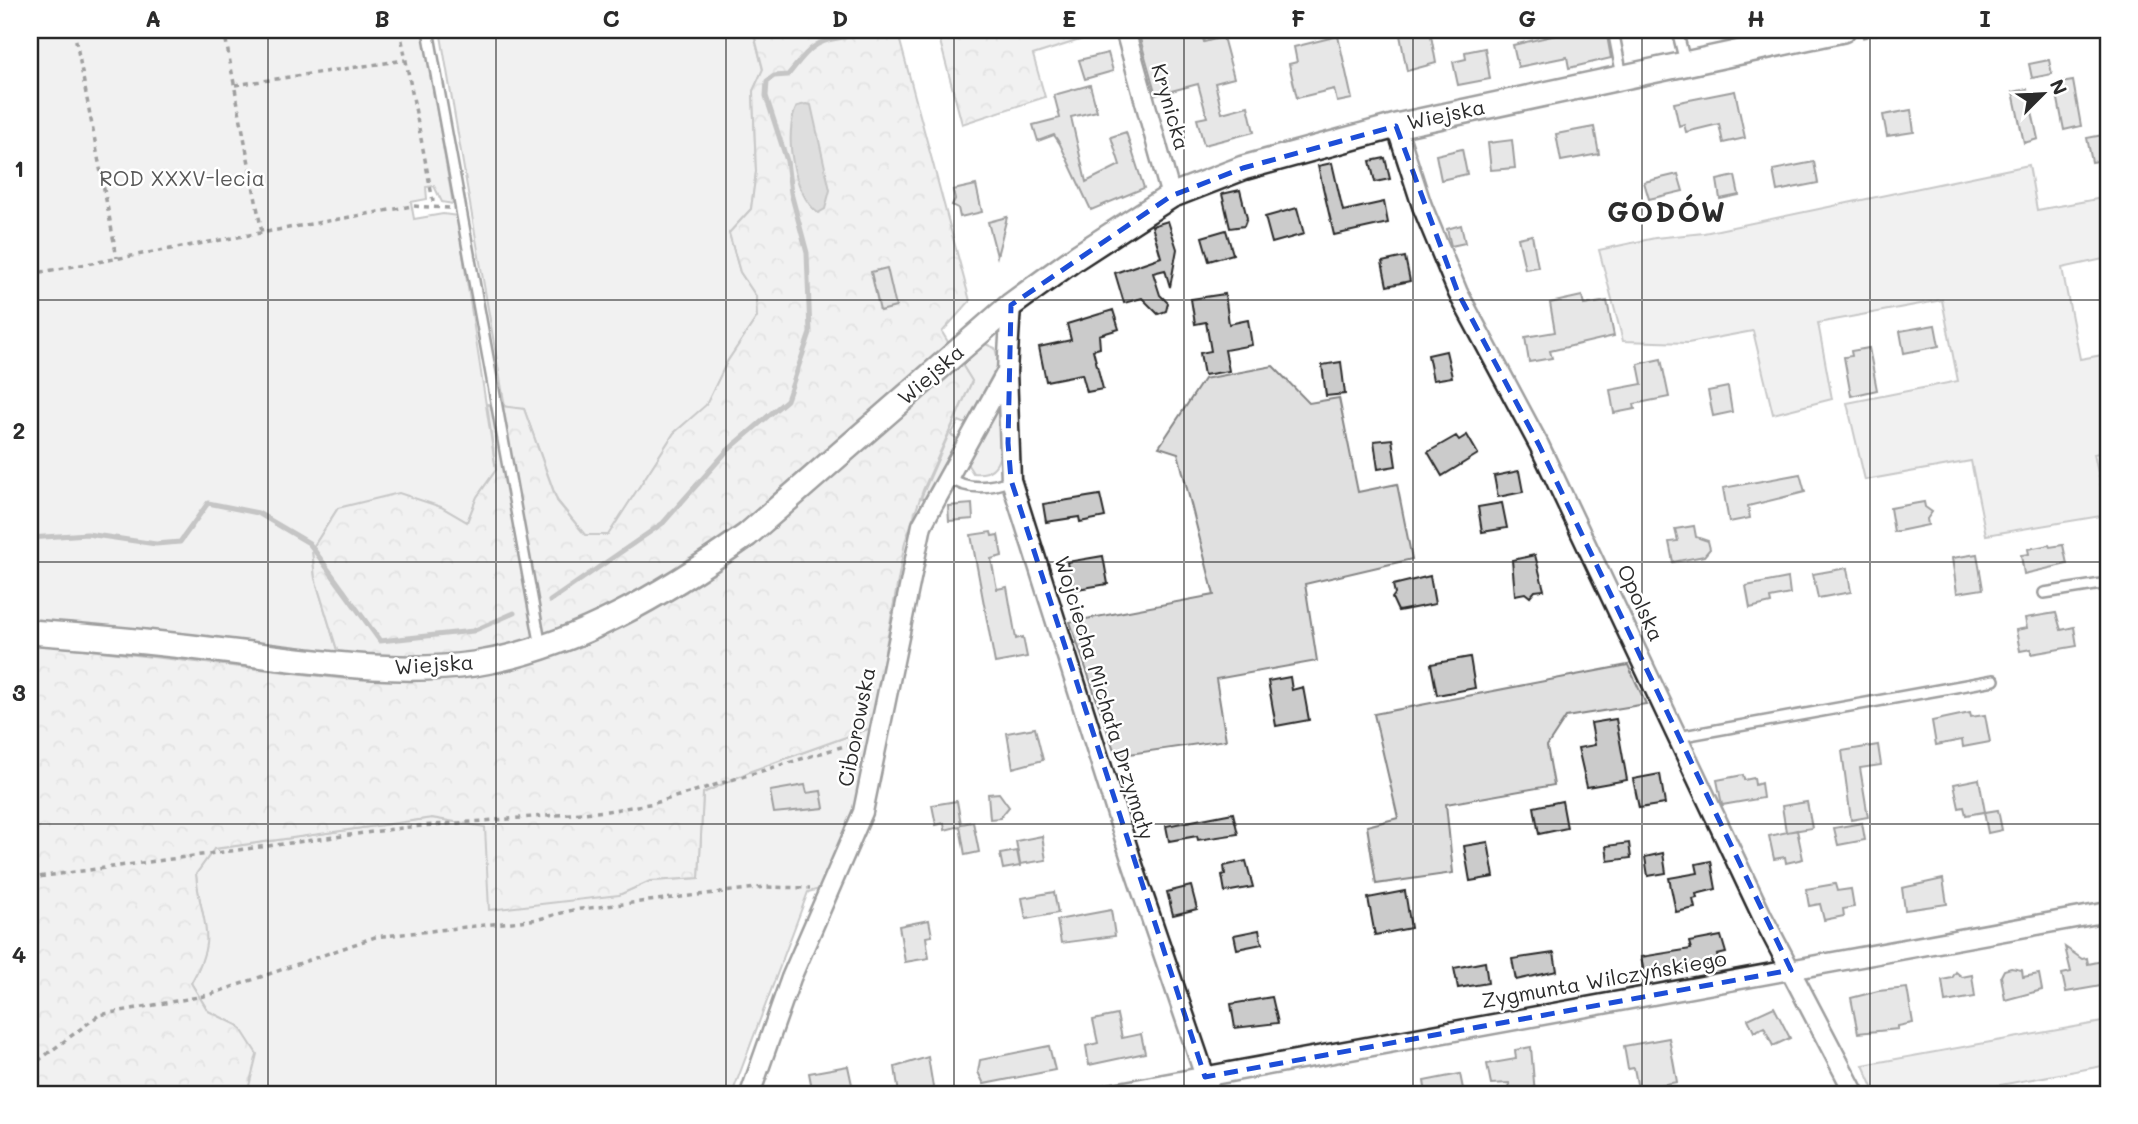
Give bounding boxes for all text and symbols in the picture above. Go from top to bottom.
text: A [145,3,161,33]
text: B [374,3,390,33]
text: C [602,3,620,33]
text: D [832,3,848,33]
text: E [1062,3,1076,33]
text: F [1291,3,1305,33]
text: G [1518,3,1536,33]
text: H [1747,3,1765,33]
text: I [1979,3,1991,33]
street label: Krynicka [1146,60,1197,153]
north arrow [2008,60,2078,130]
text: N [2045,75,2073,99]
street label: Wiejska [1404,92,1487,135]
text: 1 [14,153,24,183]
park label: ROD XXXV-lecia [99,164,265,191]
district label: GODÓW [1607,193,1727,229]
street label: Wiejska [891,338,969,410]
text: 2 [13,415,25,445]
street label: Wojciecha Michała Drzymały [1049,552,1162,843]
street label: Opolska [1612,560,1671,645]
street label: Wiejska [393,647,474,680]
street label: Ciborowska [831,665,880,789]
text: 3 [12,677,26,707]
text: 4 [12,939,26,969]
street label: Zygmunta Wilczyńskiego [1479,944,1728,1013]

